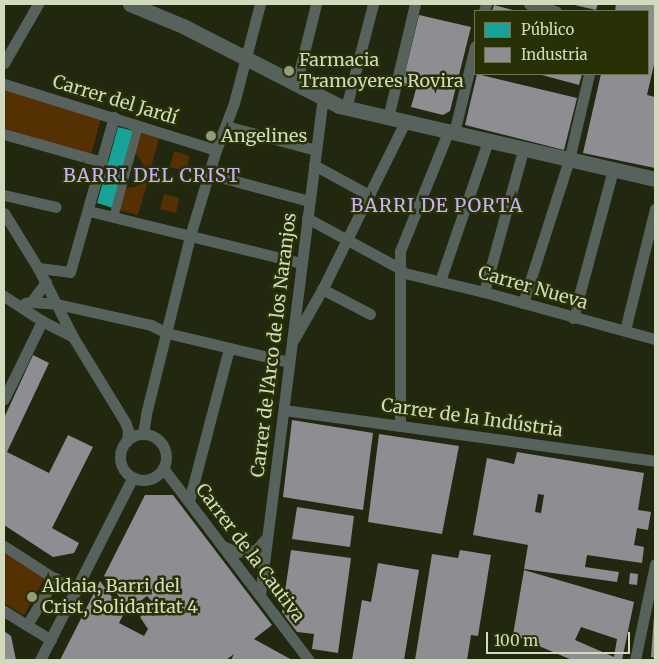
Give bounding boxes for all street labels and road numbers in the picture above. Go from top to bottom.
street label: Carrer del Jardí [50,71,180,129]
street label: Carrer de l'Arco de los Naranjos [247,211,301,479]
street label: Carrer Nueva [476,262,590,314]
street label: Carrer de la Indústria [380,395,564,441]
street label: Carrer de la Cautiva [191,479,309,627]

